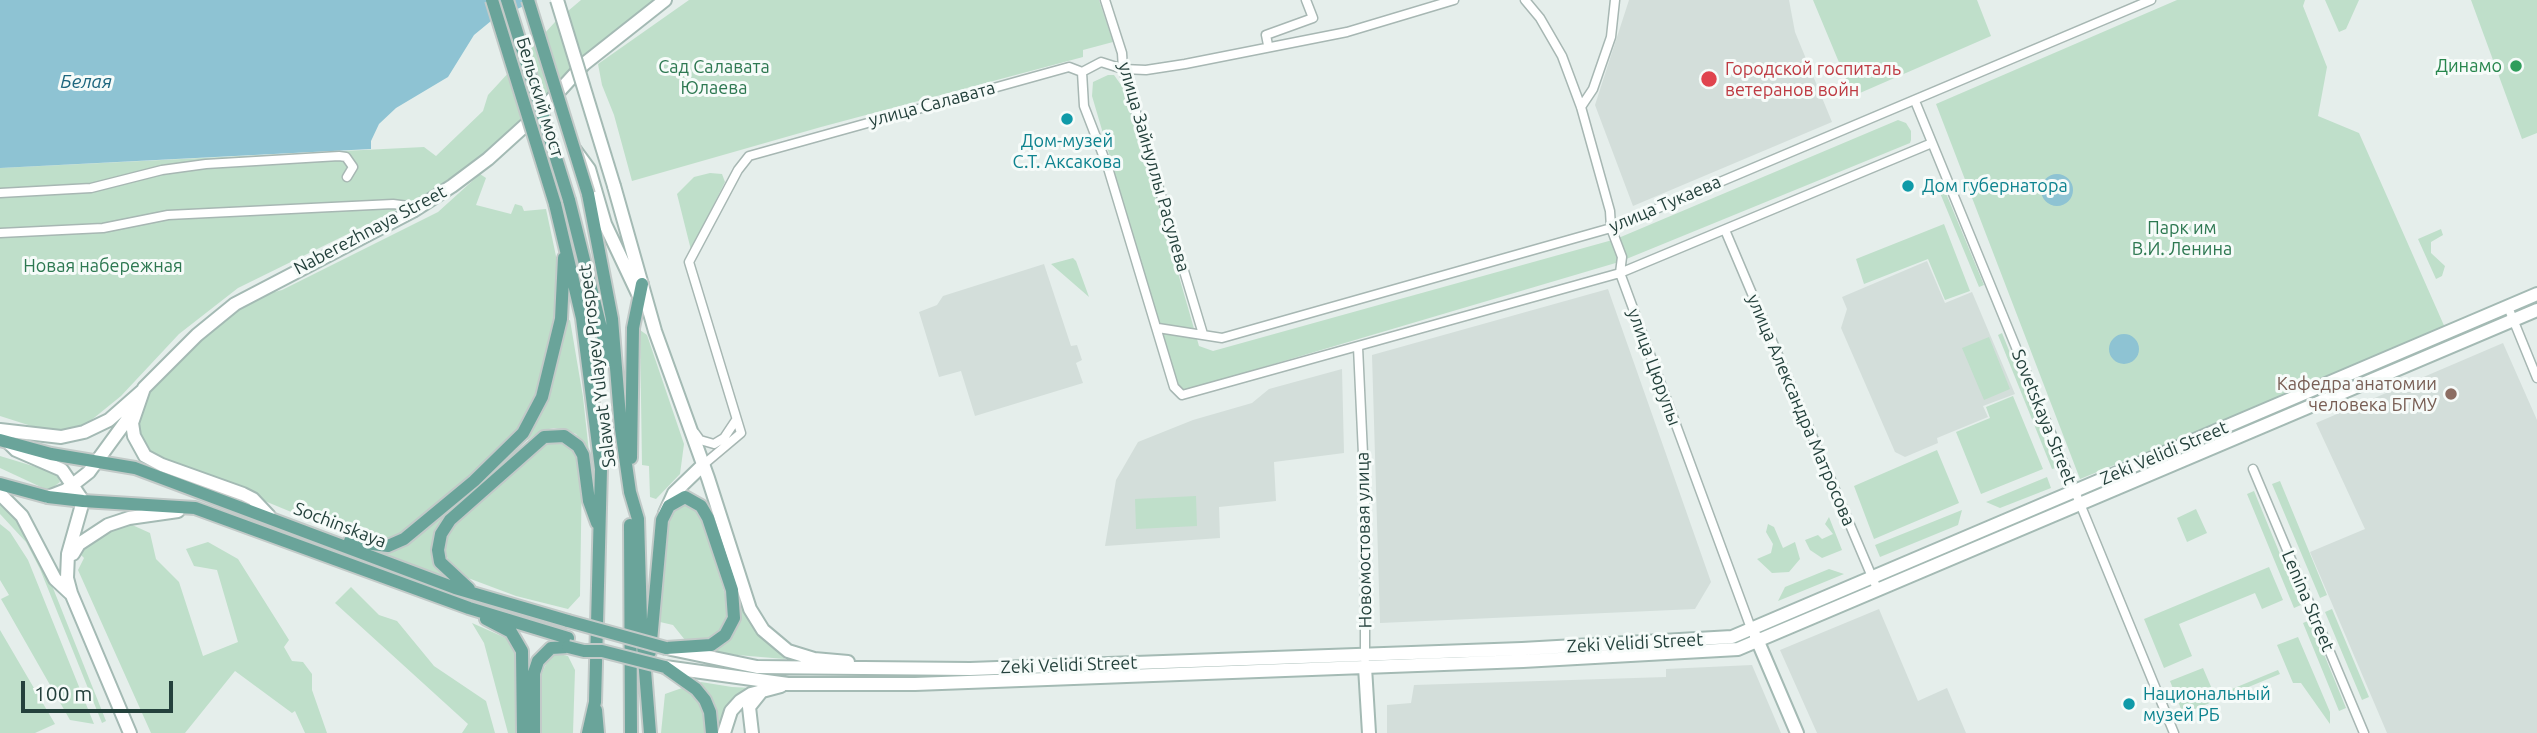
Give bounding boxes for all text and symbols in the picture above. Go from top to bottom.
street label: Бельский мост [512,34,568,160]
place label: Динамо [2435,55,2502,77]
park label: Сад Салавата Юлаева [658,56,770,98]
place label: Городской госпиталь ветеранов войн [1725,58,1901,100]
marker: Динамо [2508,58,2524,74]
street label: улица Зайнуллы Расулева [1114,60,1194,274]
marker: Городской госпиталь ветеранов войн [1699,69,1719,89]
water label: Белая [60,71,112,93]
street label: улица Салавата [866,77,998,131]
marker: Дом-музей С.Т. Аксакова [1059,111,1075,127]
place label: Дом-музей С.Т. Аксакова [1012,130,1122,172]
street label: улица Тукаева [1606,171,1724,237]
place label: Дом губернатора [1922,175,2068,197]
marker: Дом губернатора [1900,178,1916,194]
street label: Naberezhnaya Street [290,181,450,279]
park label: Парк им В.И. Ленина [2132,217,2232,260]
park label: Новая набережная [23,255,183,277]
street label: Salawat Yulayev Prospect [574,263,620,469]
street label: улица Александра Матросова [1742,291,1860,529]
street label: улица Цюрупы [1623,305,1685,429]
street label: Sovetskaya Street [2007,346,2081,488]
place label: Кафедра анатомии человека БГМУ [2277,373,2437,416]
marker: Кафедра анатомии человека БГМУ [2443,386,2459,402]
street label: Zeki Velidi Street [2097,416,2231,490]
street label: Новомостовая улица [1352,452,1376,628]
street label: Sochinskaya [291,497,389,553]
street label: Lenina Street [2277,547,2339,655]
street label: Zeki Velidi Street [1566,629,1704,657]
street label: Zeki Velidi Street [1000,652,1138,678]
scale bar [24,666,177,710]
text: 100 m [34,681,92,705]
place label: Национальный музей РБ [2143,683,2271,726]
marker: Национальный музей РБ [2121,696,2137,712]

